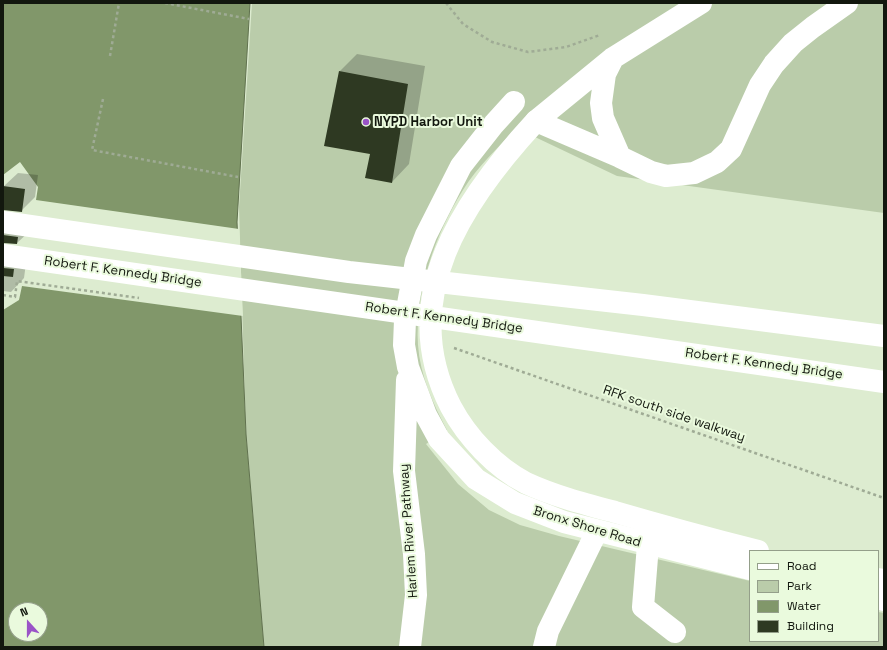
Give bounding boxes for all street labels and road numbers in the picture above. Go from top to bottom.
street label: Robert F. Kennedy Bridge [43,253,203,291]
street label: Robert F. Kennedy Bridge [364,299,524,337]
street label: Robert F. Kennedy Bridge [684,345,844,383]
street label: RFK south side walkway [601,382,747,446]
street label: Harlem River Pathway [397,463,421,599]
street label: Bronx Shore Road [531,503,643,551]

